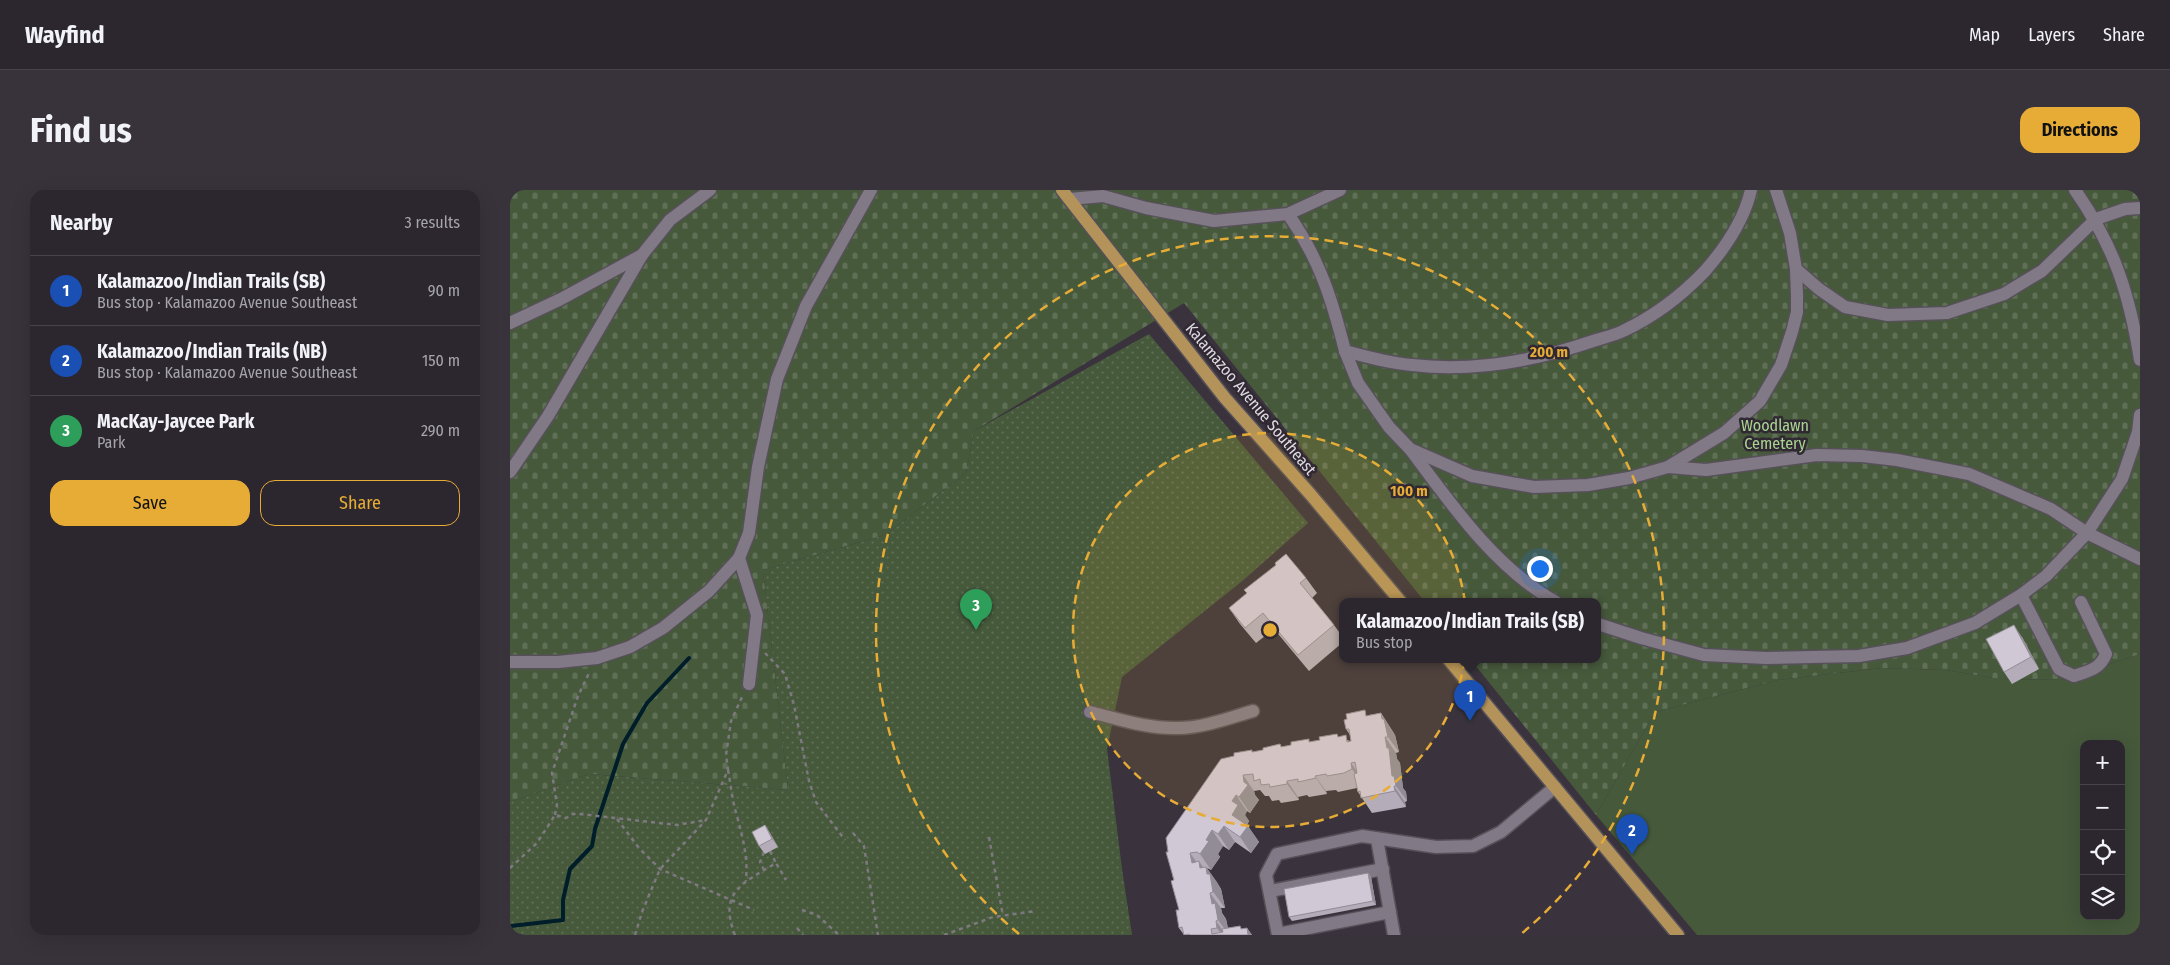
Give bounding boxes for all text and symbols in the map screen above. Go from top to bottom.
text: Wayfind [25,21,105,49]
text: Map [1969,24,2000,46]
text: Layers [2028,24,2075,46]
text: Share [2103,24,2145,46]
button: Directions [2020,107,2140,153]
text: Find us [30,109,132,151]
text: Nearby [50,210,112,236]
text: 3 results [404,213,460,232]
text: Kalamazoo/Indian Trails (SB) [97,270,325,293]
text: 1 [63,281,69,300]
text: 90 m [428,281,460,300]
text: Bus stop · Kalamazoo Avenue Southeast [97,293,357,312]
street label: Kalamazoo Avenue Southeast [1182,319,1321,480]
text: Kalamazoo/Indian Trails (NB) [97,340,327,363]
text: 200 m [1529,343,1568,361]
text: 2 [62,351,70,370]
text: 150 m [422,351,460,370]
text: Bus stop · Kalamazoo Avenue Southeast [97,363,357,382]
text: MacKay-Jaycee Park [97,410,254,433]
park label: Woodlawn Cemetery [1741,416,1809,453]
text: 3 [62,421,70,440]
text: 290 m [421,421,460,440]
text: Park [97,433,125,452]
button: Save [50,480,250,526]
button: Share [260,480,460,526]
text: 100 m [1390,482,1428,500]
your location [1527,556,1553,582]
pin: 3 [960,589,992,630]
popup [1339,598,1601,663]
text: Kalamazoo/Indian Trails (SB) [1356,610,1584,633]
centre of rings [1261,621,1279,639]
text: Bus stop [1356,633,1412,652]
pin: 1 [1454,680,1486,721]
map controls [2080,740,2125,920]
button: + [2080,740,2125,785]
button: − [2080,785,2125,830]
pin: 2 [1616,814,1648,855]
button: locate [2080,830,2125,875]
button: layers [2080,875,2125,920]

